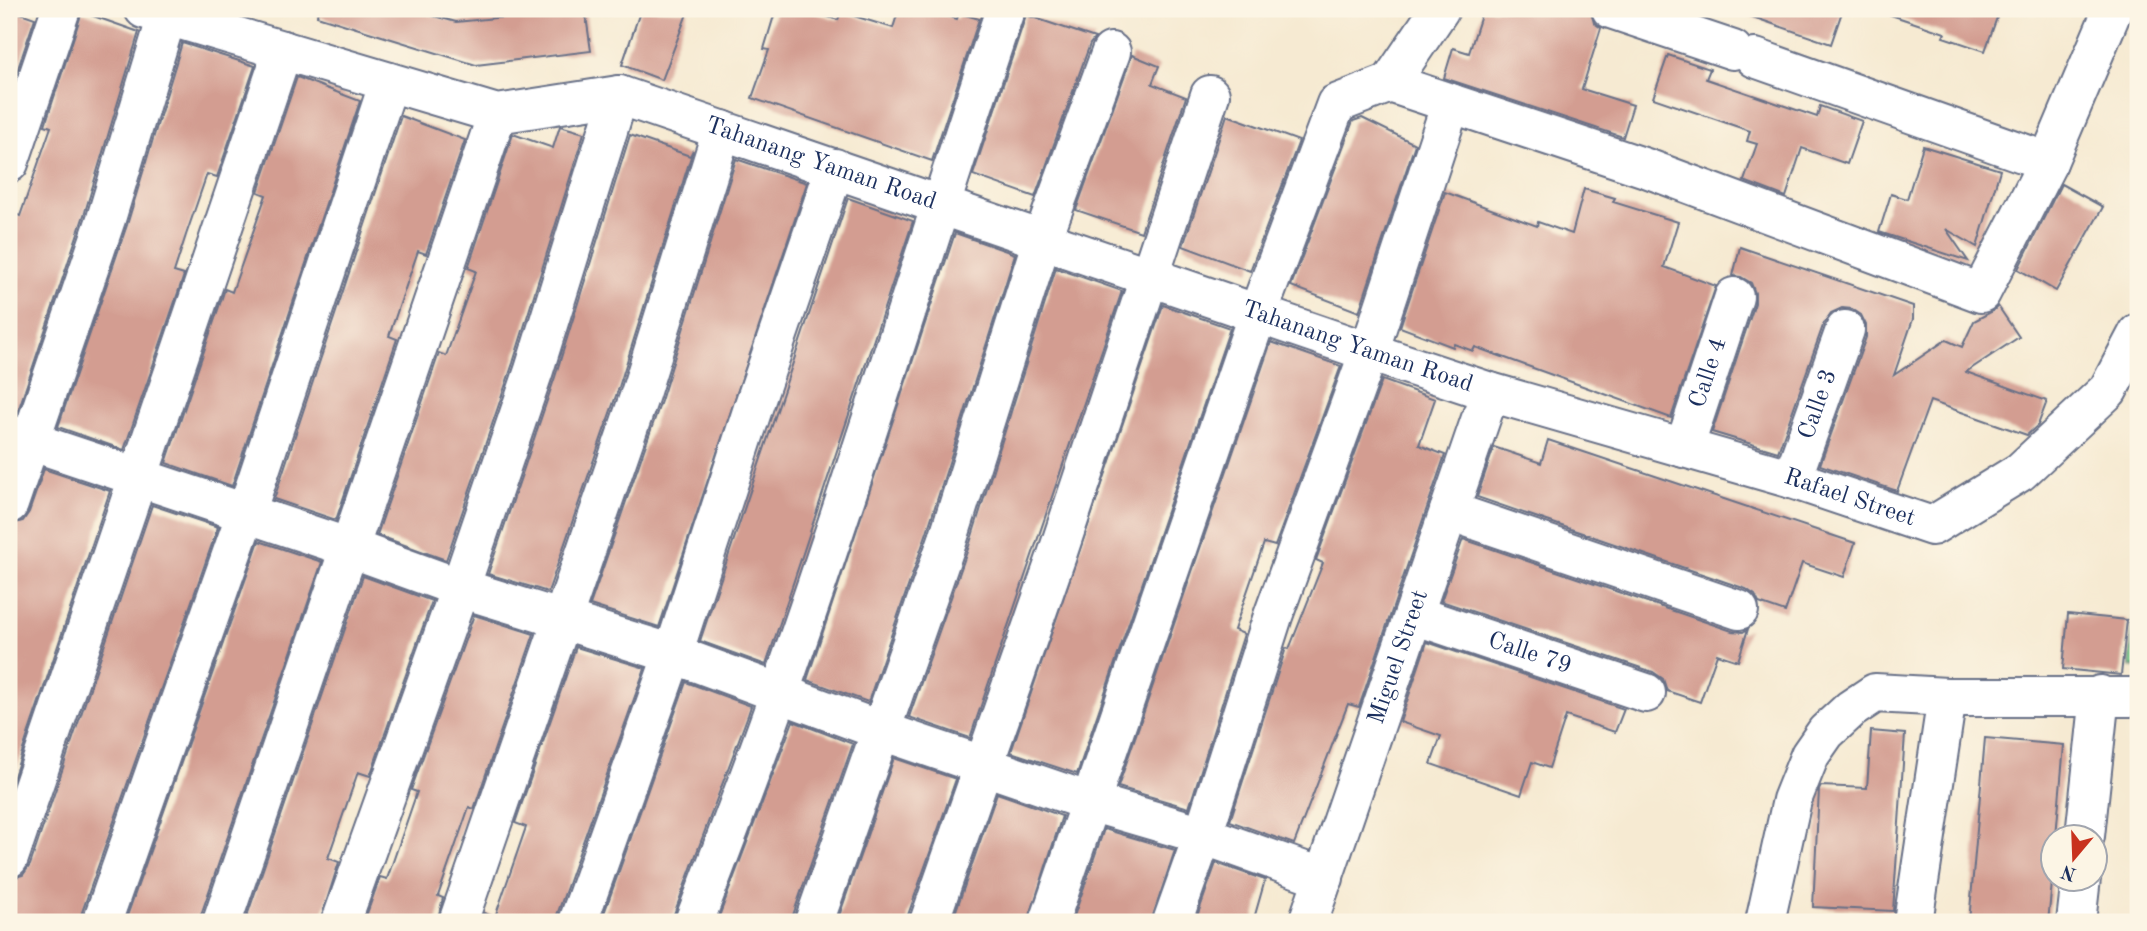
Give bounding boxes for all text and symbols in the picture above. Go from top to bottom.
street label: Tahanang Yaman Road [702,114,939,215]
street label: Tahanang Yaman Road [1239,297,1476,397]
street label: Calle 4 [1686,335,1732,411]
street label: Calle 3 [1795,366,1842,443]
street label: Rafael Street [1781,465,1918,531]
street label: Miguel Street [1365,587,1433,727]
street label: Calle 79 [1485,629,1574,679]
north arrow [2038,822,2108,892]
text: N [2059,860,2079,883]

